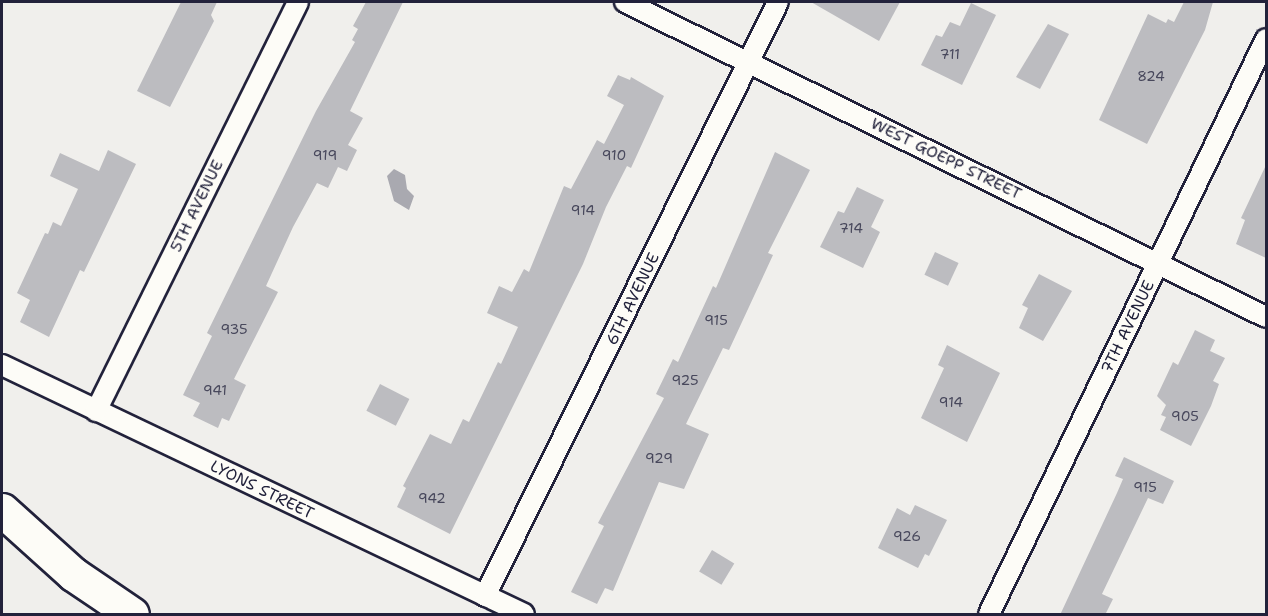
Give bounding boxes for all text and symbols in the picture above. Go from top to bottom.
house number: 711 [940,46,960,62]
house number: 824 [1137,68,1165,84]
street label: WEST GOEPP STREET [868,114,1024,204]
house number: 919 [313,147,337,163]
house number: 910 [602,147,626,163]
street label: 5TH AVENUE [166,157,228,255]
house number: 914 [571,202,595,218]
house number: 714 [839,220,863,236]
street label: 6TH AVENUE [602,250,664,348]
street label: 7TH AVENUE [1097,277,1159,377]
house number: 915 [704,312,728,328]
house number: 935 [220,321,248,337]
house number: 925 [671,372,699,388]
house number: 941 [203,382,227,398]
house number: 914 [939,394,963,410]
house number: 905 [1171,408,1199,424]
house number: 929 [645,450,673,466]
street label: LYONS STREET [207,457,317,523]
house number: 915 [1133,479,1157,495]
house number: 942 [418,490,446,506]
house number: 926 [893,528,921,544]

